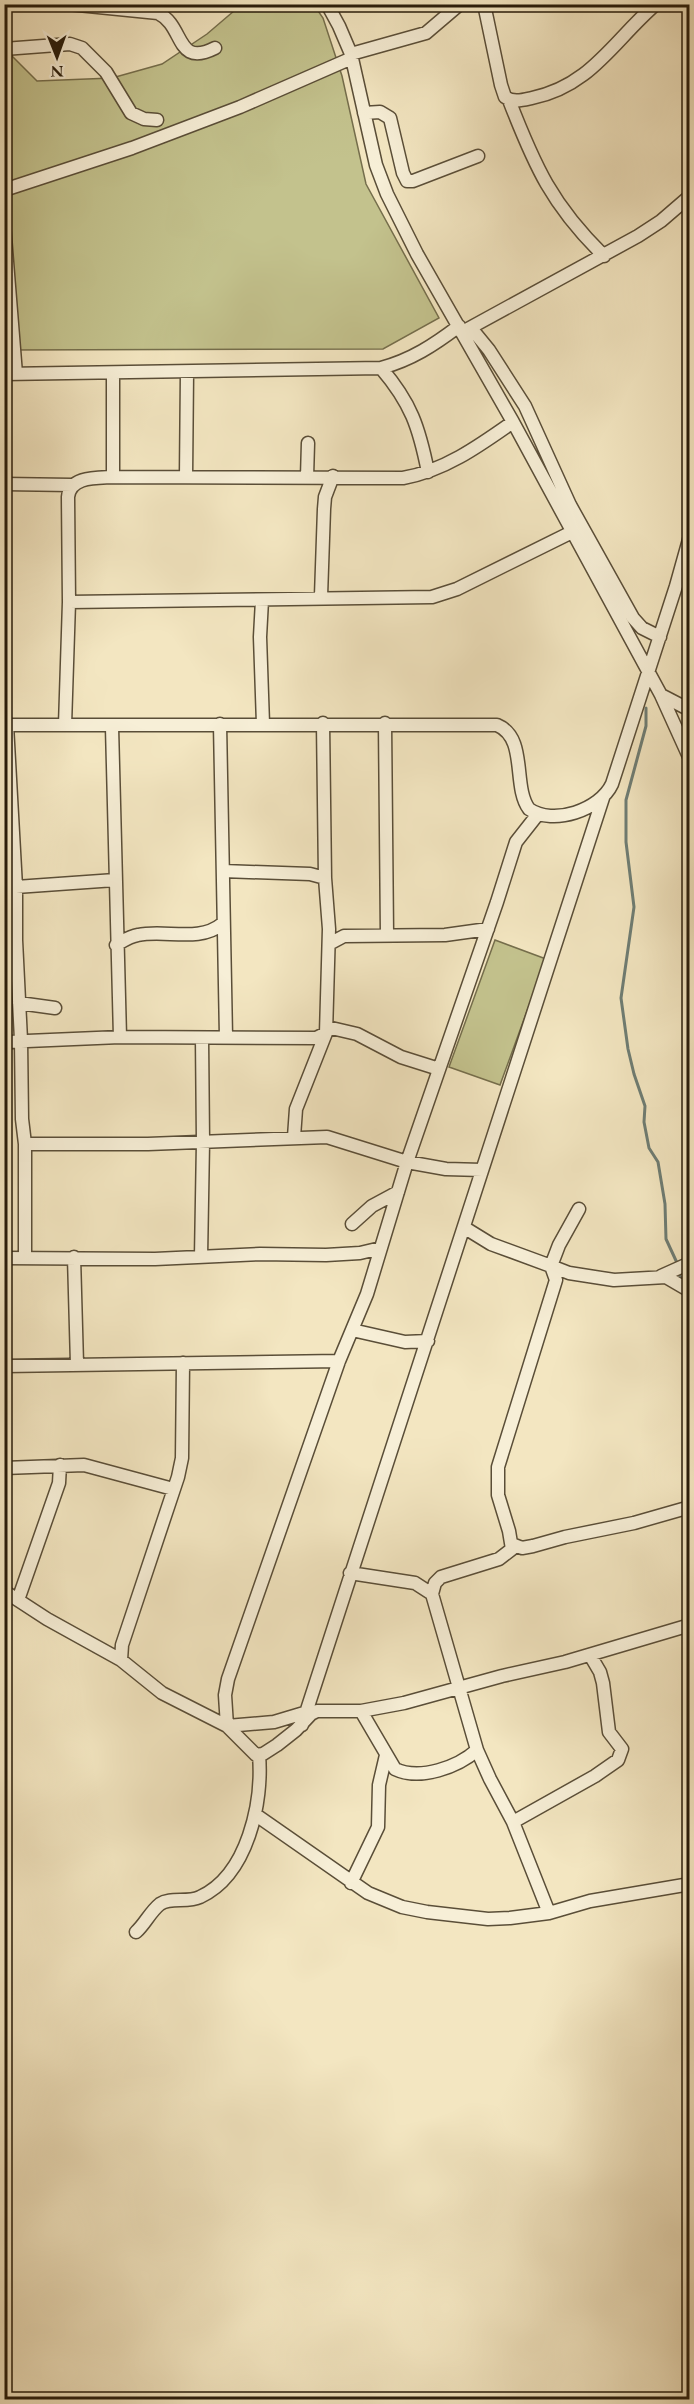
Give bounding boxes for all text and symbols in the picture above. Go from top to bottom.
north arrow [27,27,87,87]
text: N [51,61,64,82]

